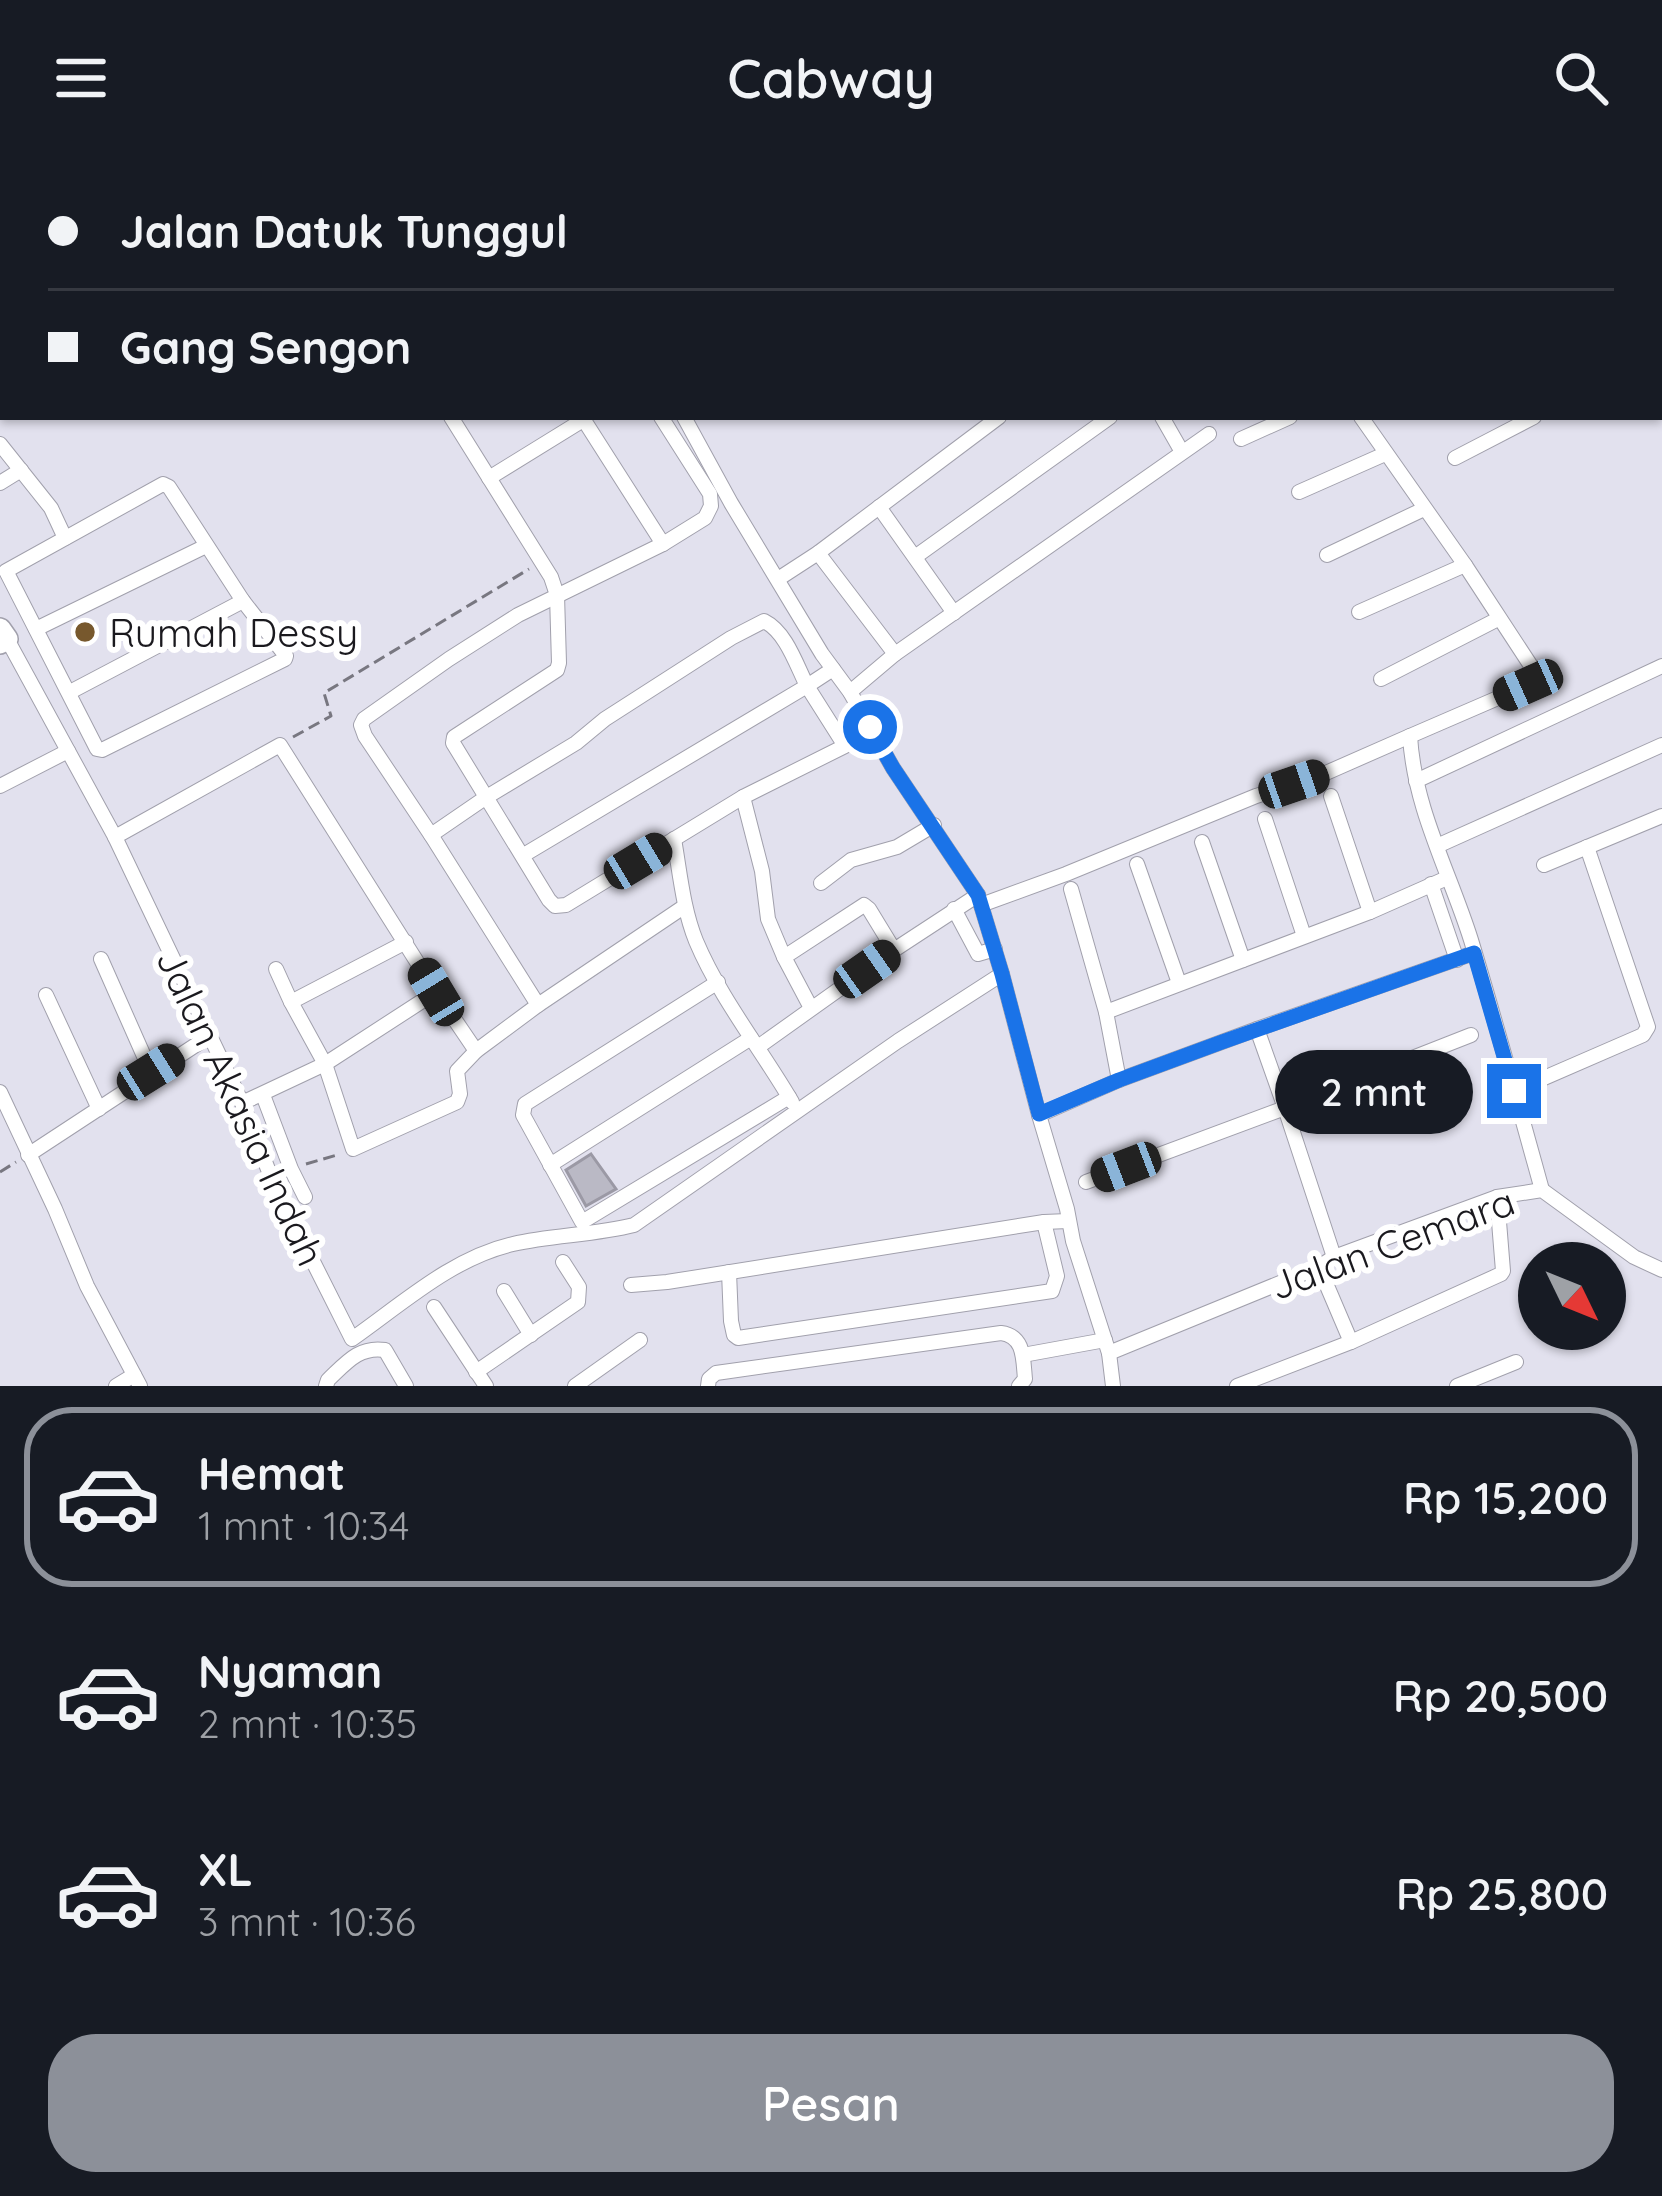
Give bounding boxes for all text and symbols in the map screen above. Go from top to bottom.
text: Cabway [727,44,935,112]
icon: menu [48,45,114,111]
icon: search [1548,45,1614,111]
text: Jalan Datuk Tunggul [120,203,568,259]
text: Gang Sengon [120,319,411,375]
place label: Rumah Dessy [109,608,358,657]
marker: Rumah Dessy [72,619,98,645]
car [1488,654,1568,716]
route start [843,700,897,754]
car [1254,755,1334,813]
car [598,827,678,895]
car [827,934,907,1004]
street label: Jalan Akasia Indah [146,941,336,1273]
car [402,952,470,1032]
car [111,1038,191,1106]
callout: 2 mnt [1274,1049,1472,1133]
route end [1487,1064,1541,1118]
text: 2 mnt [1321,1067,1427,1116]
car [1086,1137,1166,1197]
street label: Jalan Cemara [1263,1176,1521,1310]
north arrow [1518,1242,1626,1350]
map controls [1518,1242,1626,1350]
icon: car [54,1443,162,1551]
text: Hemat [198,1445,345,1501]
text: Rp 15,200 [1403,1469,1608,1525]
text: 1 mnt · 10:34 [198,1501,409,1550]
icon: car [54,1641,162,1749]
text: Nyaman [198,1643,382,1699]
text: Rp 20,500 [1393,1667,1608,1723]
text: 2 mnt · 10:35 [198,1699,417,1748]
icon: car [54,1839,162,1947]
text: XL [198,1841,253,1897]
text: Rp 25,800 [1396,1865,1608,1921]
text: 3 mnt · 10:36 [198,1897,416,1946]
button: Pesan [48,2034,1614,2172]

